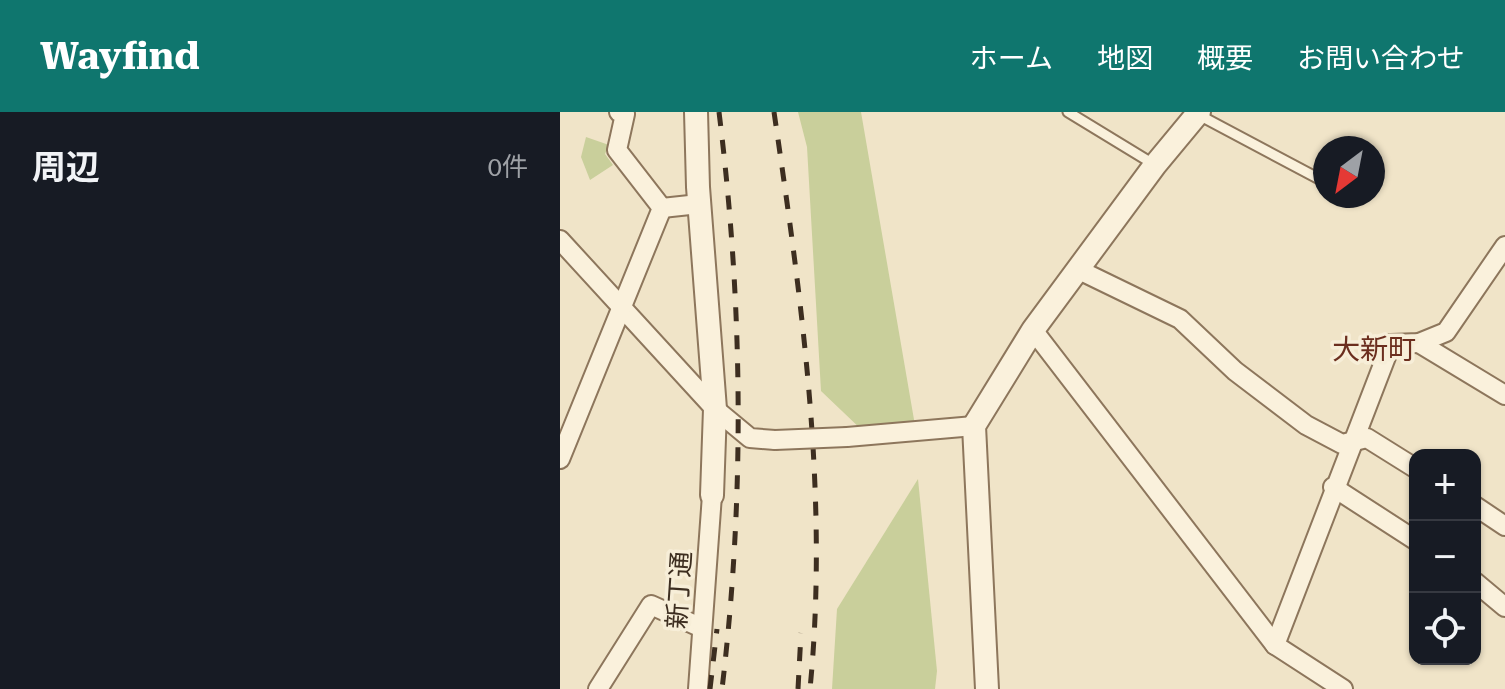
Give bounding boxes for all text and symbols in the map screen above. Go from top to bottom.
text: Wayfind [40,34,200,78]
text: ホーム [970,42,1053,75]
text: 地図 [1097,42,1153,75]
text: 概要 [1197,42,1253,75]
text: お問い合わせ [1297,42,1465,75]
north arrow [1313,136,1385,208]
text: 周辺 [32,147,100,187]
text: 0件 [487,152,528,182]
district label: 大新町 [1332,333,1416,366]
map controls [1409,449,1481,665]
button: + [1409,449,1481,521]
button: − [1409,521,1481,593]
street label: 新丁通 [661,550,697,630]
button: locate [1409,593,1481,665]

